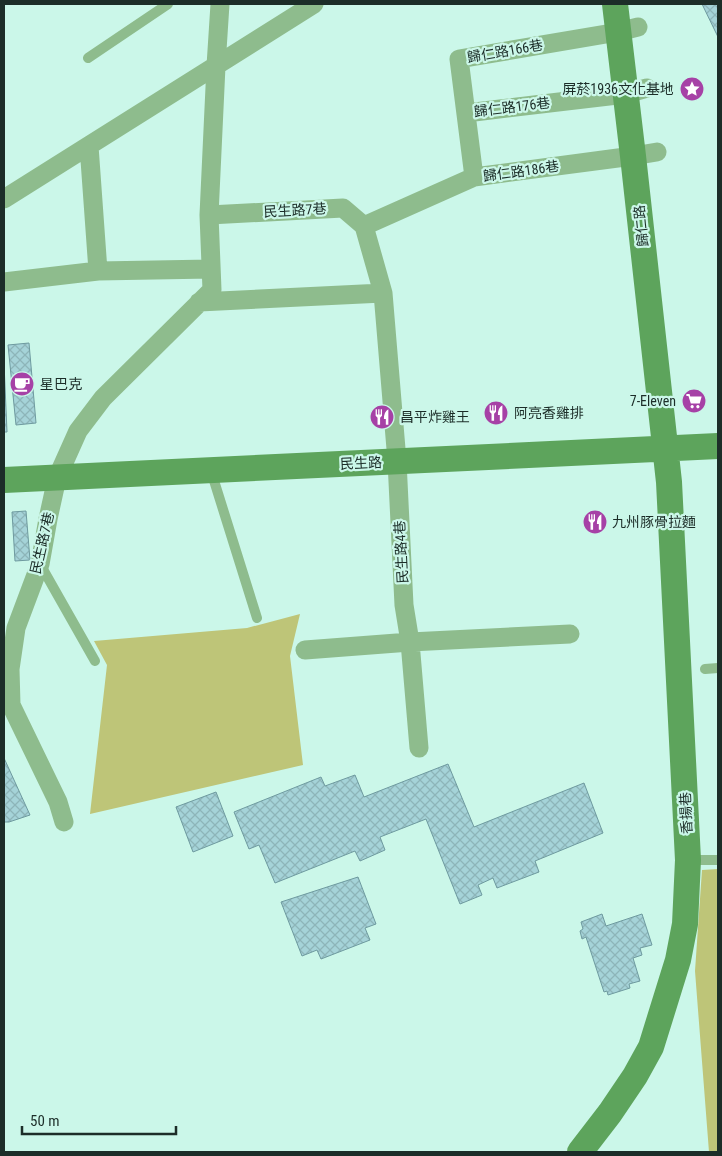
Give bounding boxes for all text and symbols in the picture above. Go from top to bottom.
street label: 歸仁路166巷 [466,36,544,66]
place icon: 屏菸1936文化基地 [679,76,705,102]
place label: 屏菸1936文化基地 [562,81,674,97]
street label: 歸仁路176巷 [473,94,551,120]
street label: 歸仁路186巷 [482,158,560,184]
street label: 民生路7巷 [263,200,327,220]
street label: 歸仁路 [631,204,651,248]
cafe icon: 星巴克 [9,371,35,397]
place label: 星巴克 [40,376,82,392]
supermarket icon: 7-Eleven [681,388,707,414]
place label: 7-Eleven [630,393,676,409]
restaurant icon: 阿亮香雞排 [483,400,509,426]
restaurant icon: 昌平炸雞王 [369,404,395,430]
place label: 阿亮香雞排 [514,405,584,421]
place label: 昌平炸雞王 [400,409,470,425]
street label: 民生路 [340,454,382,472]
restaurant icon: 九州豚骨拉麵 [582,509,608,535]
street label: 民生路7巷 [27,511,57,575]
place label: 九州豚骨拉麵 [612,514,696,530]
street label: 民生路4巷 [391,520,411,584]
street label: 香揚巷 [677,792,695,834]
scale bar [22,1104,176,1136]
text: 50 m [30,1112,60,1130]

